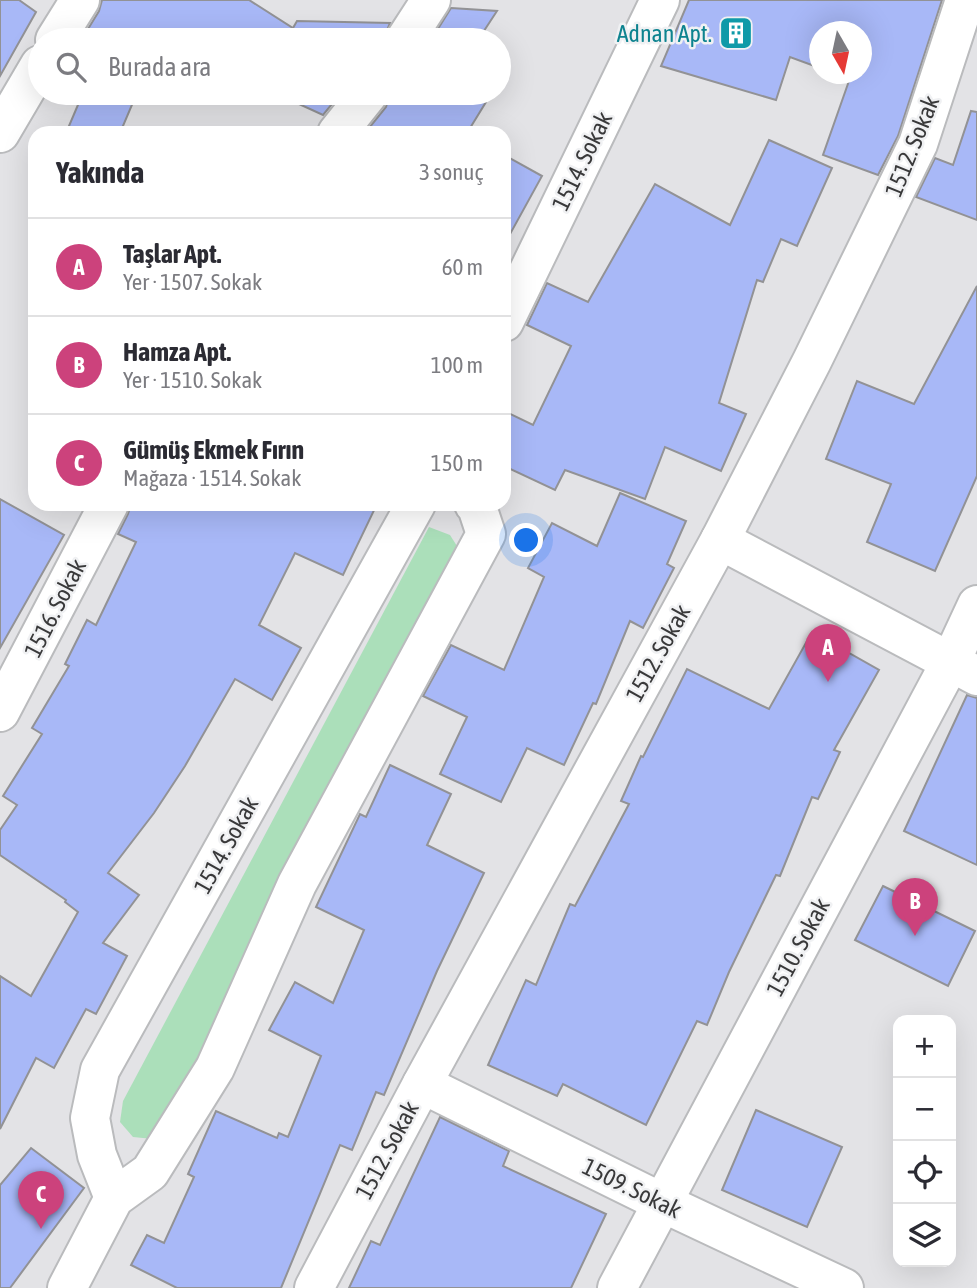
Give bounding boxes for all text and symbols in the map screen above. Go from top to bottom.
building icon: Adnan Apt. [717,14,755,52]
place label: Adnan Apt. [617,20,712,47]
north arrow [809,21,872,84]
search box [28,28,511,105]
icon: search [52,48,90,86]
text: Burada ara [108,52,211,82]
street label: 1512. Sokak [880,91,945,200]
street label: 1514. Sokak [547,107,618,215]
text: Yakında [56,155,144,189]
text: 3 sonuç [419,159,483,185]
text: Taşlar Apt. [123,239,221,269]
text: A [73,254,85,280]
text: 60 m [442,254,483,280]
text: Yer · 1507. Sokak [123,269,262,295]
text: Hamza Apt. [123,337,231,367]
text: B [74,352,84,378]
text: 100 m [431,352,483,378]
text: Yer · 1510. Sokak [123,367,262,393]
text: Gümüş Ekmek Fırın [123,435,304,465]
text: C [74,450,84,476]
text: 150 m [431,450,483,476]
text: Mağaza · 1514. Sokak [123,465,301,491]
your location [509,523,543,557]
street label: 1516. Sokak [19,554,91,661]
street label: 1512. Sokak [620,600,696,706]
pin: A [805,624,851,682]
street label: 1514. Sokak [188,792,264,898]
pin: B [892,878,938,936]
street label: 1510. Sokak [761,893,835,1000]
map controls [893,1015,956,1267]
button: + [893,1015,956,1078]
button: − [893,1078,956,1141]
street label: 1512. Sokak [350,1096,424,1203]
button: locate [893,1141,956,1204]
street label: 1509. Sokak [578,1153,686,1224]
pin: C [18,1171,64,1229]
button: layers [893,1204,956,1267]

